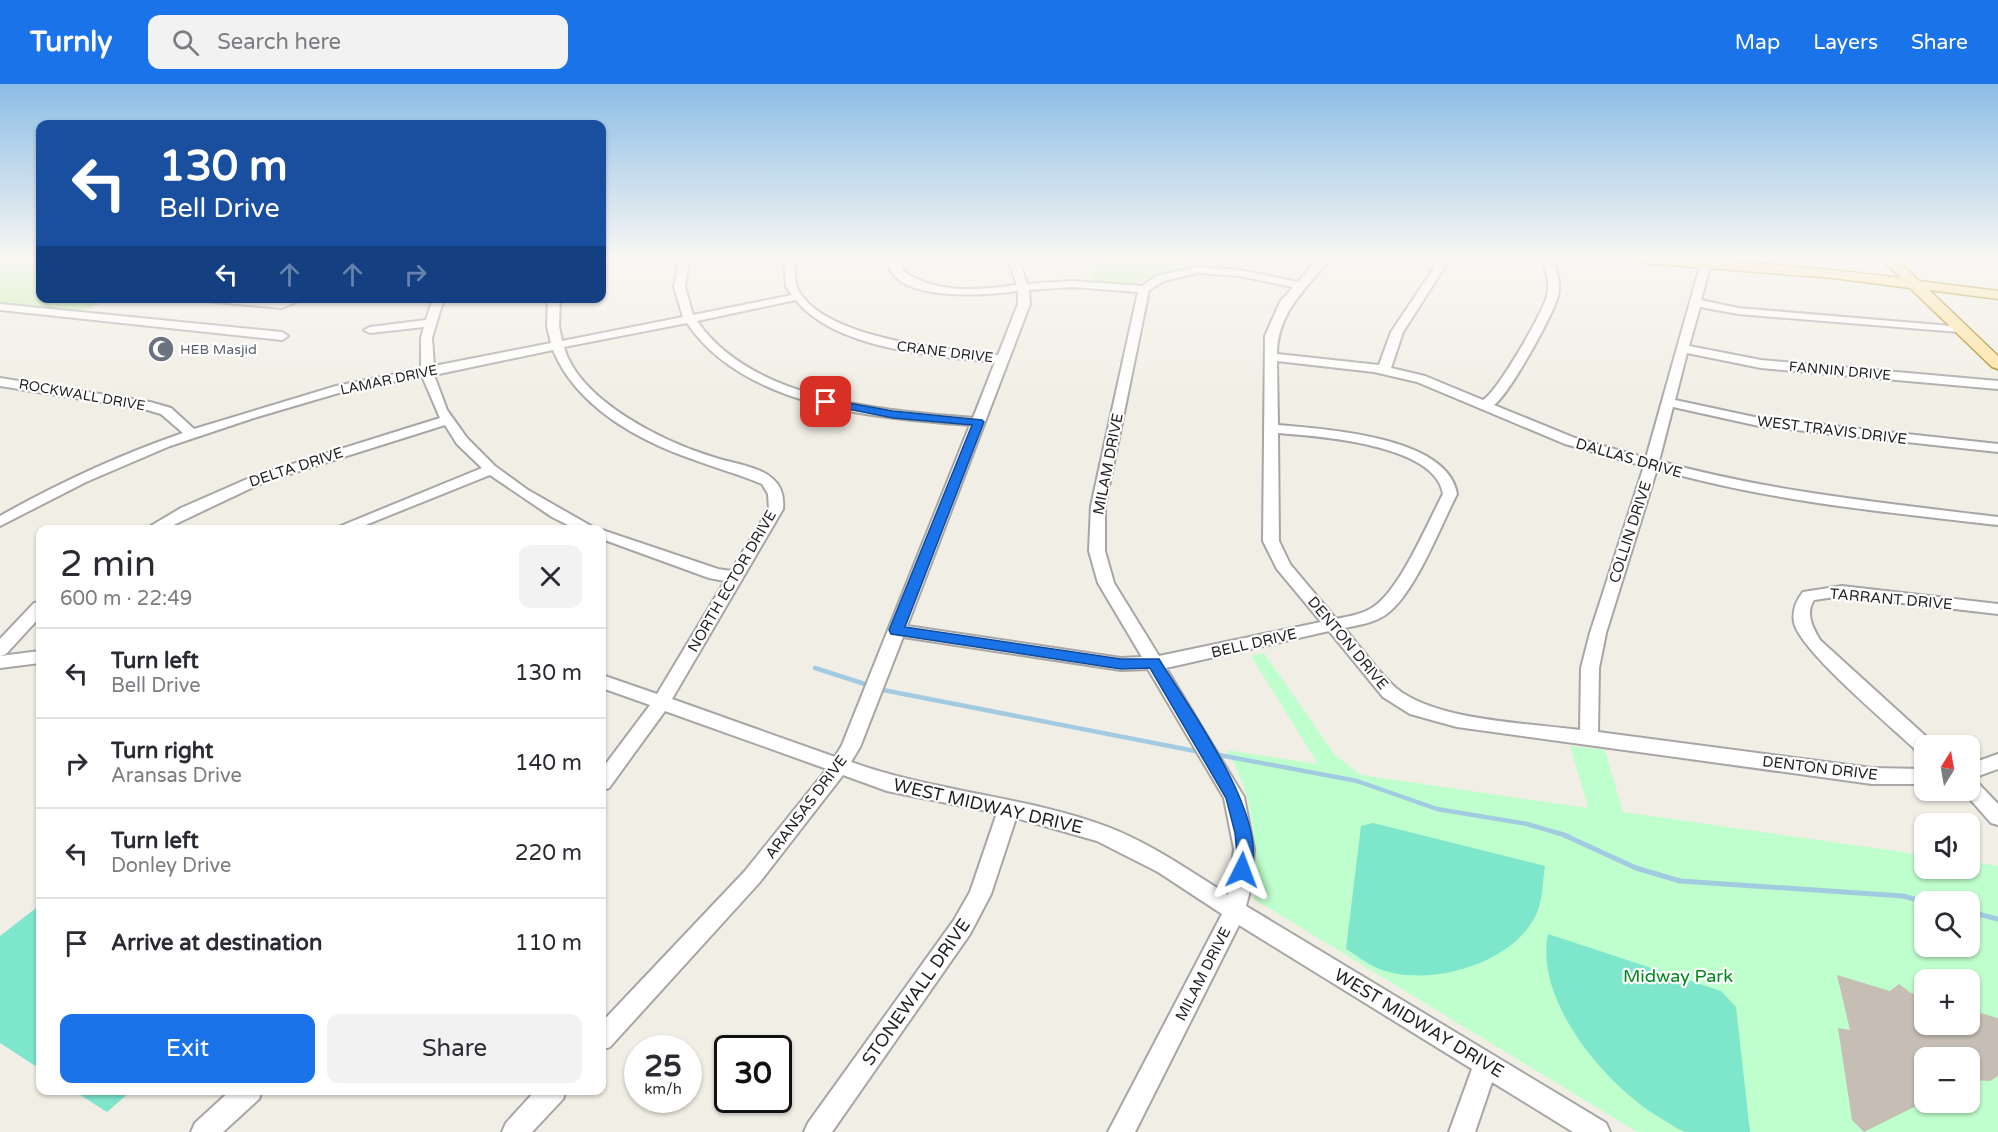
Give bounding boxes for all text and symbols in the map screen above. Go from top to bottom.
search box [148,15,568,69]
text: Turnly [30,25,112,59]
icon: search [169,26,202,59]
text: Search here [217,29,341,55]
text: Map [1735,30,1780,55]
text: Layers [1813,30,1878,55]
text: Share [1911,30,1968,55]
text: 130 m [159,141,288,192]
icon: left [60,144,138,222]
text: Bell Drive [159,192,280,225]
icon: left [210,258,243,291]
icon: ahead [273,258,306,291]
icon: ahead [336,258,369,291]
icon: right [399,258,432,291]
mosque icon: HEB Masjid [146,334,176,364]
street label: CRANE DRIVE [896,338,994,366]
place label: HEB Masjid [180,341,257,358]
street label: FANNIN DRIVE [1788,358,1892,384]
street label: LAMAR DRIVE [339,361,439,399]
street label: ROCKWALL DRIVE [18,376,147,414]
pin [800,376,851,427]
icon: arrive [809,385,842,418]
street label: MILAM DRIVE [1089,412,1127,516]
street label: WEST TRAVIS DRIVE [1756,412,1908,448]
street label: DALLAS DRIVE [1574,434,1684,482]
street label: DELTA DRIVE [247,443,345,491]
street label: COLLIN DRIVE [1605,479,1655,585]
street label: NORTH ECTOR DRIVE [684,507,780,655]
text: 2 min [60,543,156,586]
button: close [519,545,582,608]
street label: TARRANT DRIVE [1829,585,1953,613]
text: 600 m · 22:49 [60,587,192,611]
street label: DENTON DRIVE [1304,593,1392,693]
street label: BELL DRIVE [1209,624,1299,662]
text: Turn left [111,648,199,674]
icon: left [60,657,93,690]
text: 130 m [515,660,582,686]
text: Bell Drive [111,674,201,698]
north arrow [1914,735,1980,801]
map controls [1914,735,1980,1113]
text: Turn right [111,738,213,764]
icon: right [60,747,93,780]
text: 140 m [515,750,582,776]
street label: ARANSAS DRIVE [761,752,851,862]
street label: DENTON DRIVE [1761,752,1879,784]
text: Aransas Drive [111,764,242,788]
street label: WEST MIDWAY DRIVE [891,773,1085,839]
button: sound [1914,813,1980,879]
text: Turn left [111,828,199,854]
icon: left [60,837,93,870]
position arrow [1210,838,1274,902]
text: 220 m [515,840,582,866]
text: Donley Drive [111,854,231,878]
button: search [1914,891,1980,957]
street label: STONEWALL DRIVE [857,914,975,1070]
street label: MILAM DRIVE [1172,924,1234,1024]
icon: arrive [60,927,93,960]
text: Arrive at destination [111,930,322,956]
text: 110 m [515,930,582,956]
street label: WEST MIDWAY DRIVE [1330,964,1508,1082]
park label: Midway Park [1623,965,1733,987]
button: + [1914,969,1980,1035]
button: Exit [60,1014,315,1083]
button: Share [327,1014,582,1083]
speed limit sign: 30 [714,1035,792,1113]
button: − [1914,1047,1980,1113]
text: 25 [644,1048,682,1085]
text: km/h [644,1080,682,1098]

